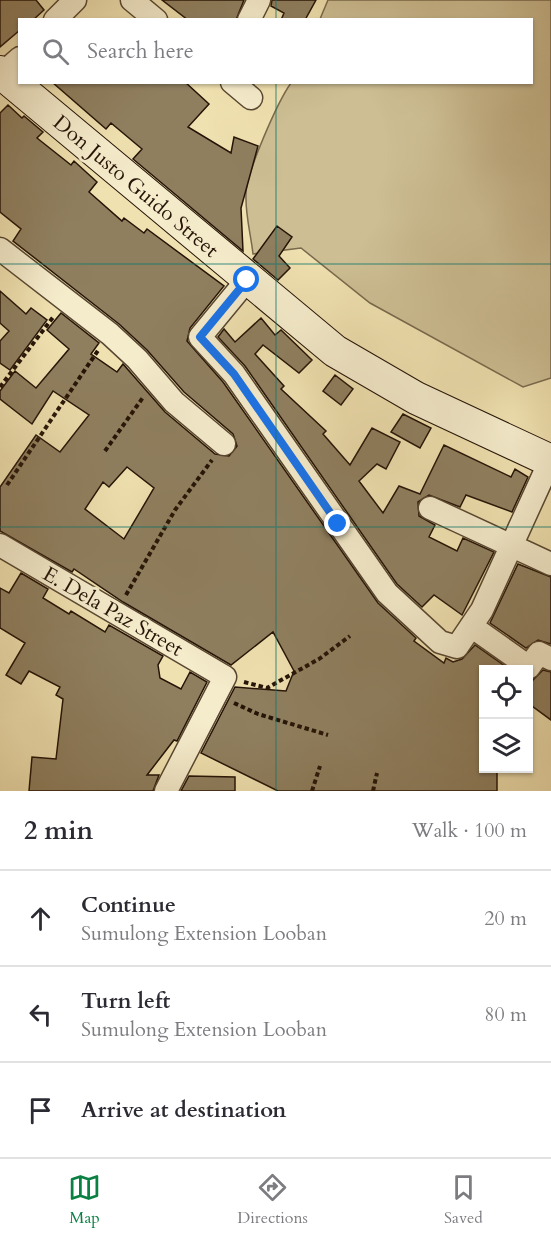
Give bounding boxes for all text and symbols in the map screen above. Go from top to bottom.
search box [18,18,533,84]
icon: search [39,35,72,68]
text: Search here [87,36,194,66]
street label: Don Justo Guido Street [47,108,225,265]
route start [233,266,259,292]
route end [324,510,350,536]
street label: E. Dela Paz Street [37,559,189,664]
map controls [479,665,533,773]
button: locate [479,665,533,719]
button: layers [479,719,533,773]
text: 2 min [24,813,93,848]
text: Walk · 100 m [412,817,527,844]
text: Continue [81,890,176,920]
icon: ahead [24,902,57,935]
text: 20 m [484,905,527,932]
text: Sumulong Extension Looban [81,920,327,947]
text: Turn left [81,986,170,1016]
icon: left [24,998,57,1031]
text: 80 m [484,1001,527,1028]
text: Sumulong Extension Looban [81,1016,327,1043]
icon: arrive [24,1094,57,1127]
text: Arrive at destination [81,1095,286,1125]
tab: Map [68,1171,101,1229]
tab: Directions [237,1171,308,1229]
tab: Saved [444,1171,483,1229]

